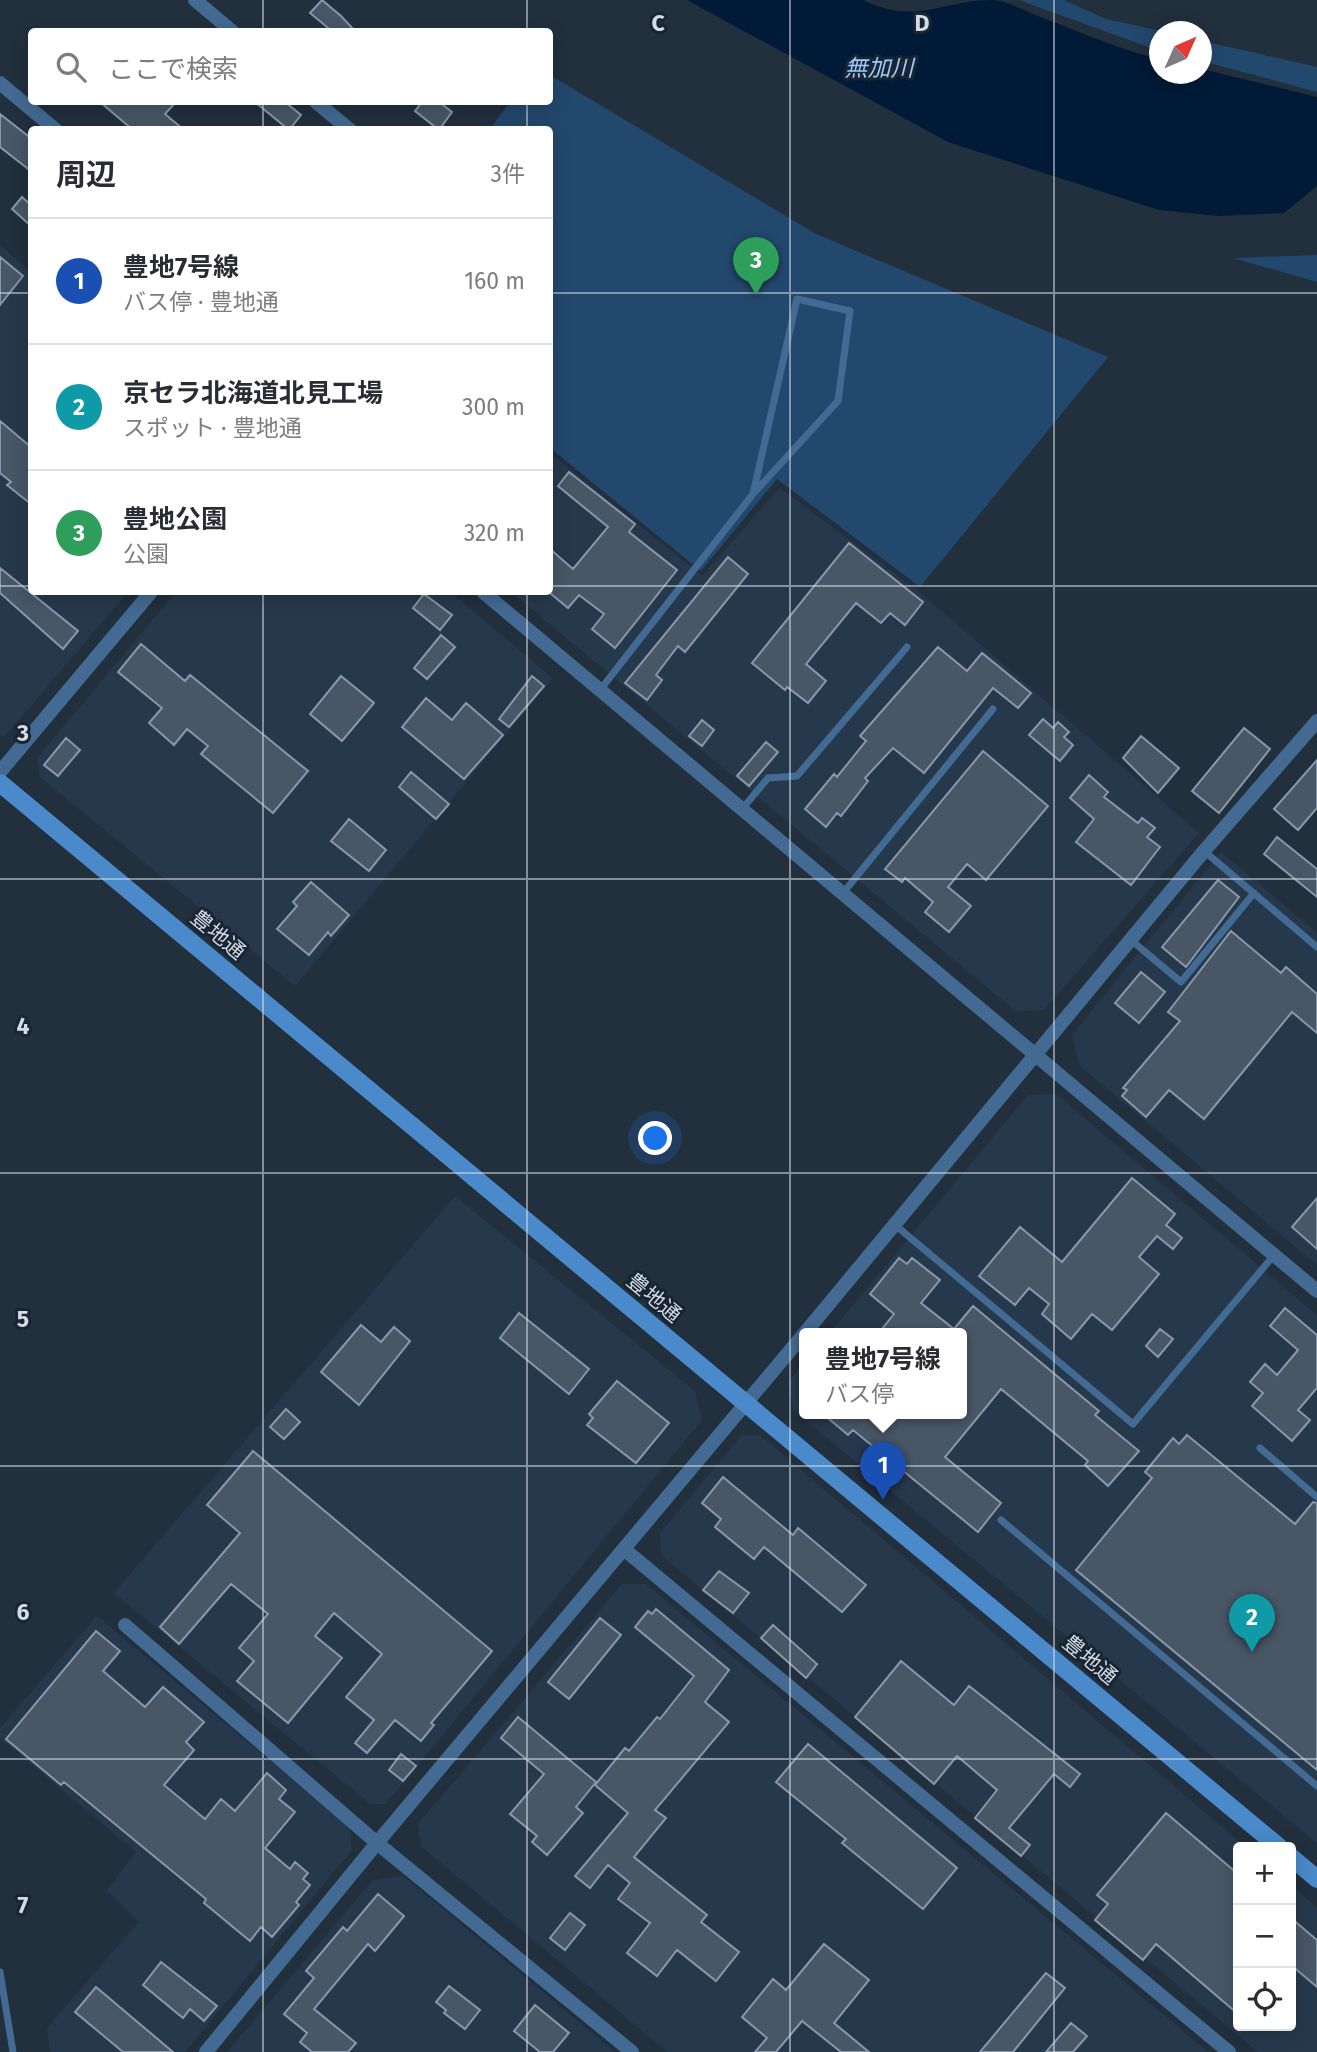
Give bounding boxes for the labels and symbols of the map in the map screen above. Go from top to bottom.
text: C [651,9,665,37]
text: D [915,9,930,37]
north arrow [1149,21,1212,84]
water label: 無加川 [845,54,917,82]
pin: 3 [733,237,779,295]
text: 3 [16,719,29,747]
street label: 豊地通 [186,905,250,965]
text: 4 [17,1012,30,1040]
your location [638,1121,672,1155]
street label: 豊地通 [622,1268,686,1328]
text: 5 [17,1305,29,1333]
pin: 1 [860,1442,906,1500]
pin: 2 [1229,1594,1275,1652]
text: 6 [17,1598,30,1626]
street label: 豊地通 [1058,1630,1122,1690]
text: 7 [18,1891,29,1919]

